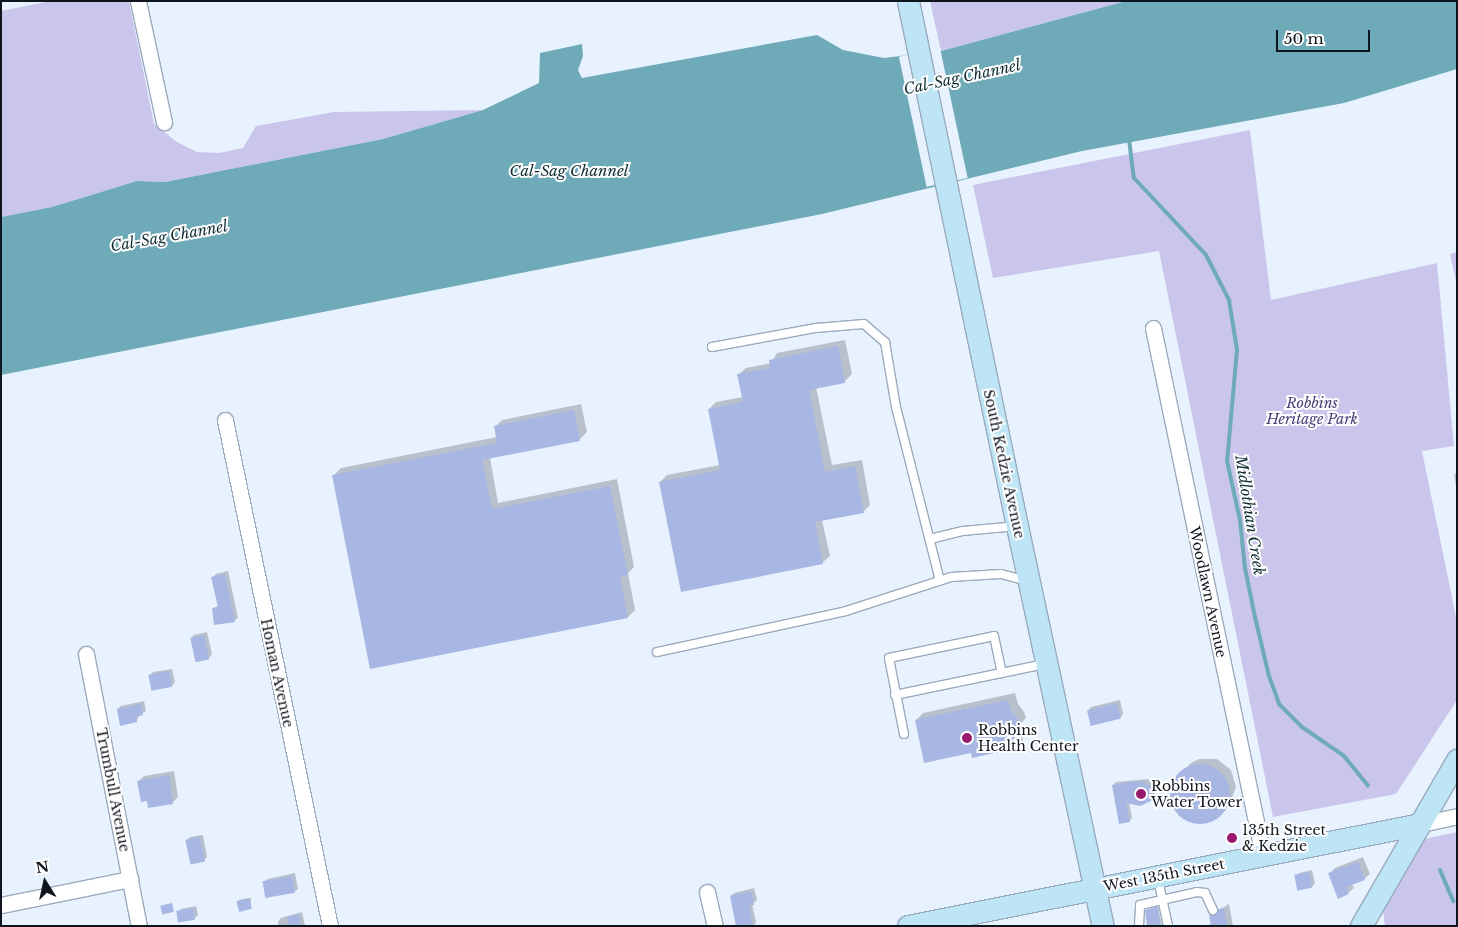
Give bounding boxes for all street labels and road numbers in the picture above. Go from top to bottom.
street label: South Kedzie Avenue [980,388,1028,540]
street label: Woodlawn Avenue [1186,525,1230,659]
street label: Homan Avenue [257,617,297,729]
street label: Trumbull Avenue [93,726,133,854]
street label: West 135th Street [1102,855,1226,895]

